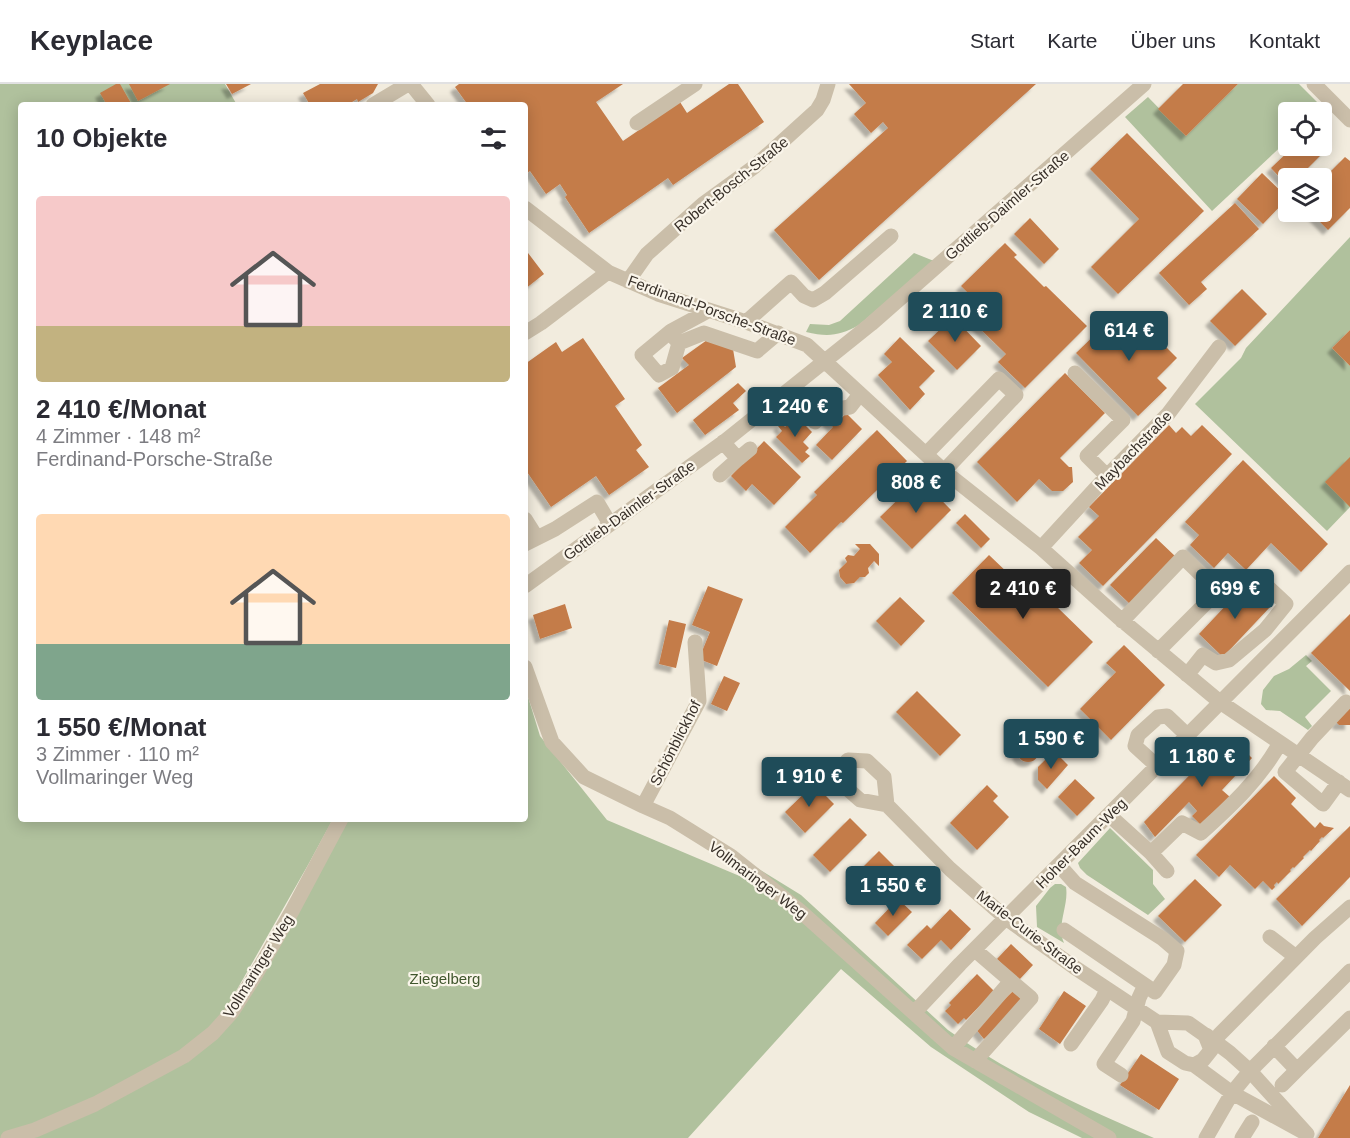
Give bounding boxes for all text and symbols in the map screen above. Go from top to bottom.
text: Keyplace [30,25,153,56]
text: Start [970,29,1014,52]
text: Karte [1047,29,1098,52]
text: Über uns [1131,29,1216,52]
text: Kontakt [1249,29,1320,52]
map controls [1278,102,1332,222]
button: locate [1278,102,1332,156]
icon: filters [477,122,510,155]
text: 10 Objekte [36,123,168,153]
street label: Robert-Bosch-Straße [671,133,791,235]
street label: Gottlieb-Daimler-Straße [942,147,1072,263]
button: layers [1278,168,1332,222]
icon: home [219,235,327,343]
street label: Ferdinand-Porsche-Straße [626,272,798,348]
pin: 2 110 € [900,292,1010,343]
text: 2 110 € [922,300,988,322]
pin: 614 € [1087,311,1171,362]
text: 614 € [1104,319,1154,341]
pin: 1 240 € [740,387,850,438]
text: 2 410 €/Monat [36,394,207,424]
text: 1 240 € [762,395,828,417]
street label: Maybachstraße [1091,407,1175,493]
text: 4 Zimmer · 148 m² [36,425,200,447]
text: Ferdinand-Porsche-Straße [36,448,273,470]
street label: Gottlieb-Daimler-Straße [560,457,698,563]
pin: 808 € [874,463,958,514]
text: 808 € [891,471,941,493]
icon: home [219,553,327,661]
pin: 2 410 € [968,569,1078,620]
pin: 699 € [1193,569,1277,620]
text: 2 410 € [990,577,1056,599]
text: 699 € [1210,577,1260,599]
street label: Schönblickhof [646,697,704,788]
text: 1 550 €/Monat [36,712,207,742]
pin: 1 590 € [996,719,1106,770]
text: 1 590 € [1018,727,1084,749]
pin: 1 180 € [1147,737,1257,788]
text: 3 Zimmer · 110 m² [36,743,199,765]
text: 1 180 € [1169,745,1235,767]
pin: 1 910 € [754,757,864,808]
text: 1 910 € [776,765,842,787]
text: Vollmaringer Weg [36,766,193,788]
street label: Hoher-Baum-Weg [1032,794,1130,892]
street label: Vollmaringer Weg [706,838,810,922]
pin: 1 550 € [838,866,948,917]
text: 1 550 € [860,874,926,896]
street label: Marie-Curie-Straße [974,887,1086,977]
street label: Vollmaringer Weg [219,911,297,1021]
park label: Ziegelberg [410,970,480,987]

